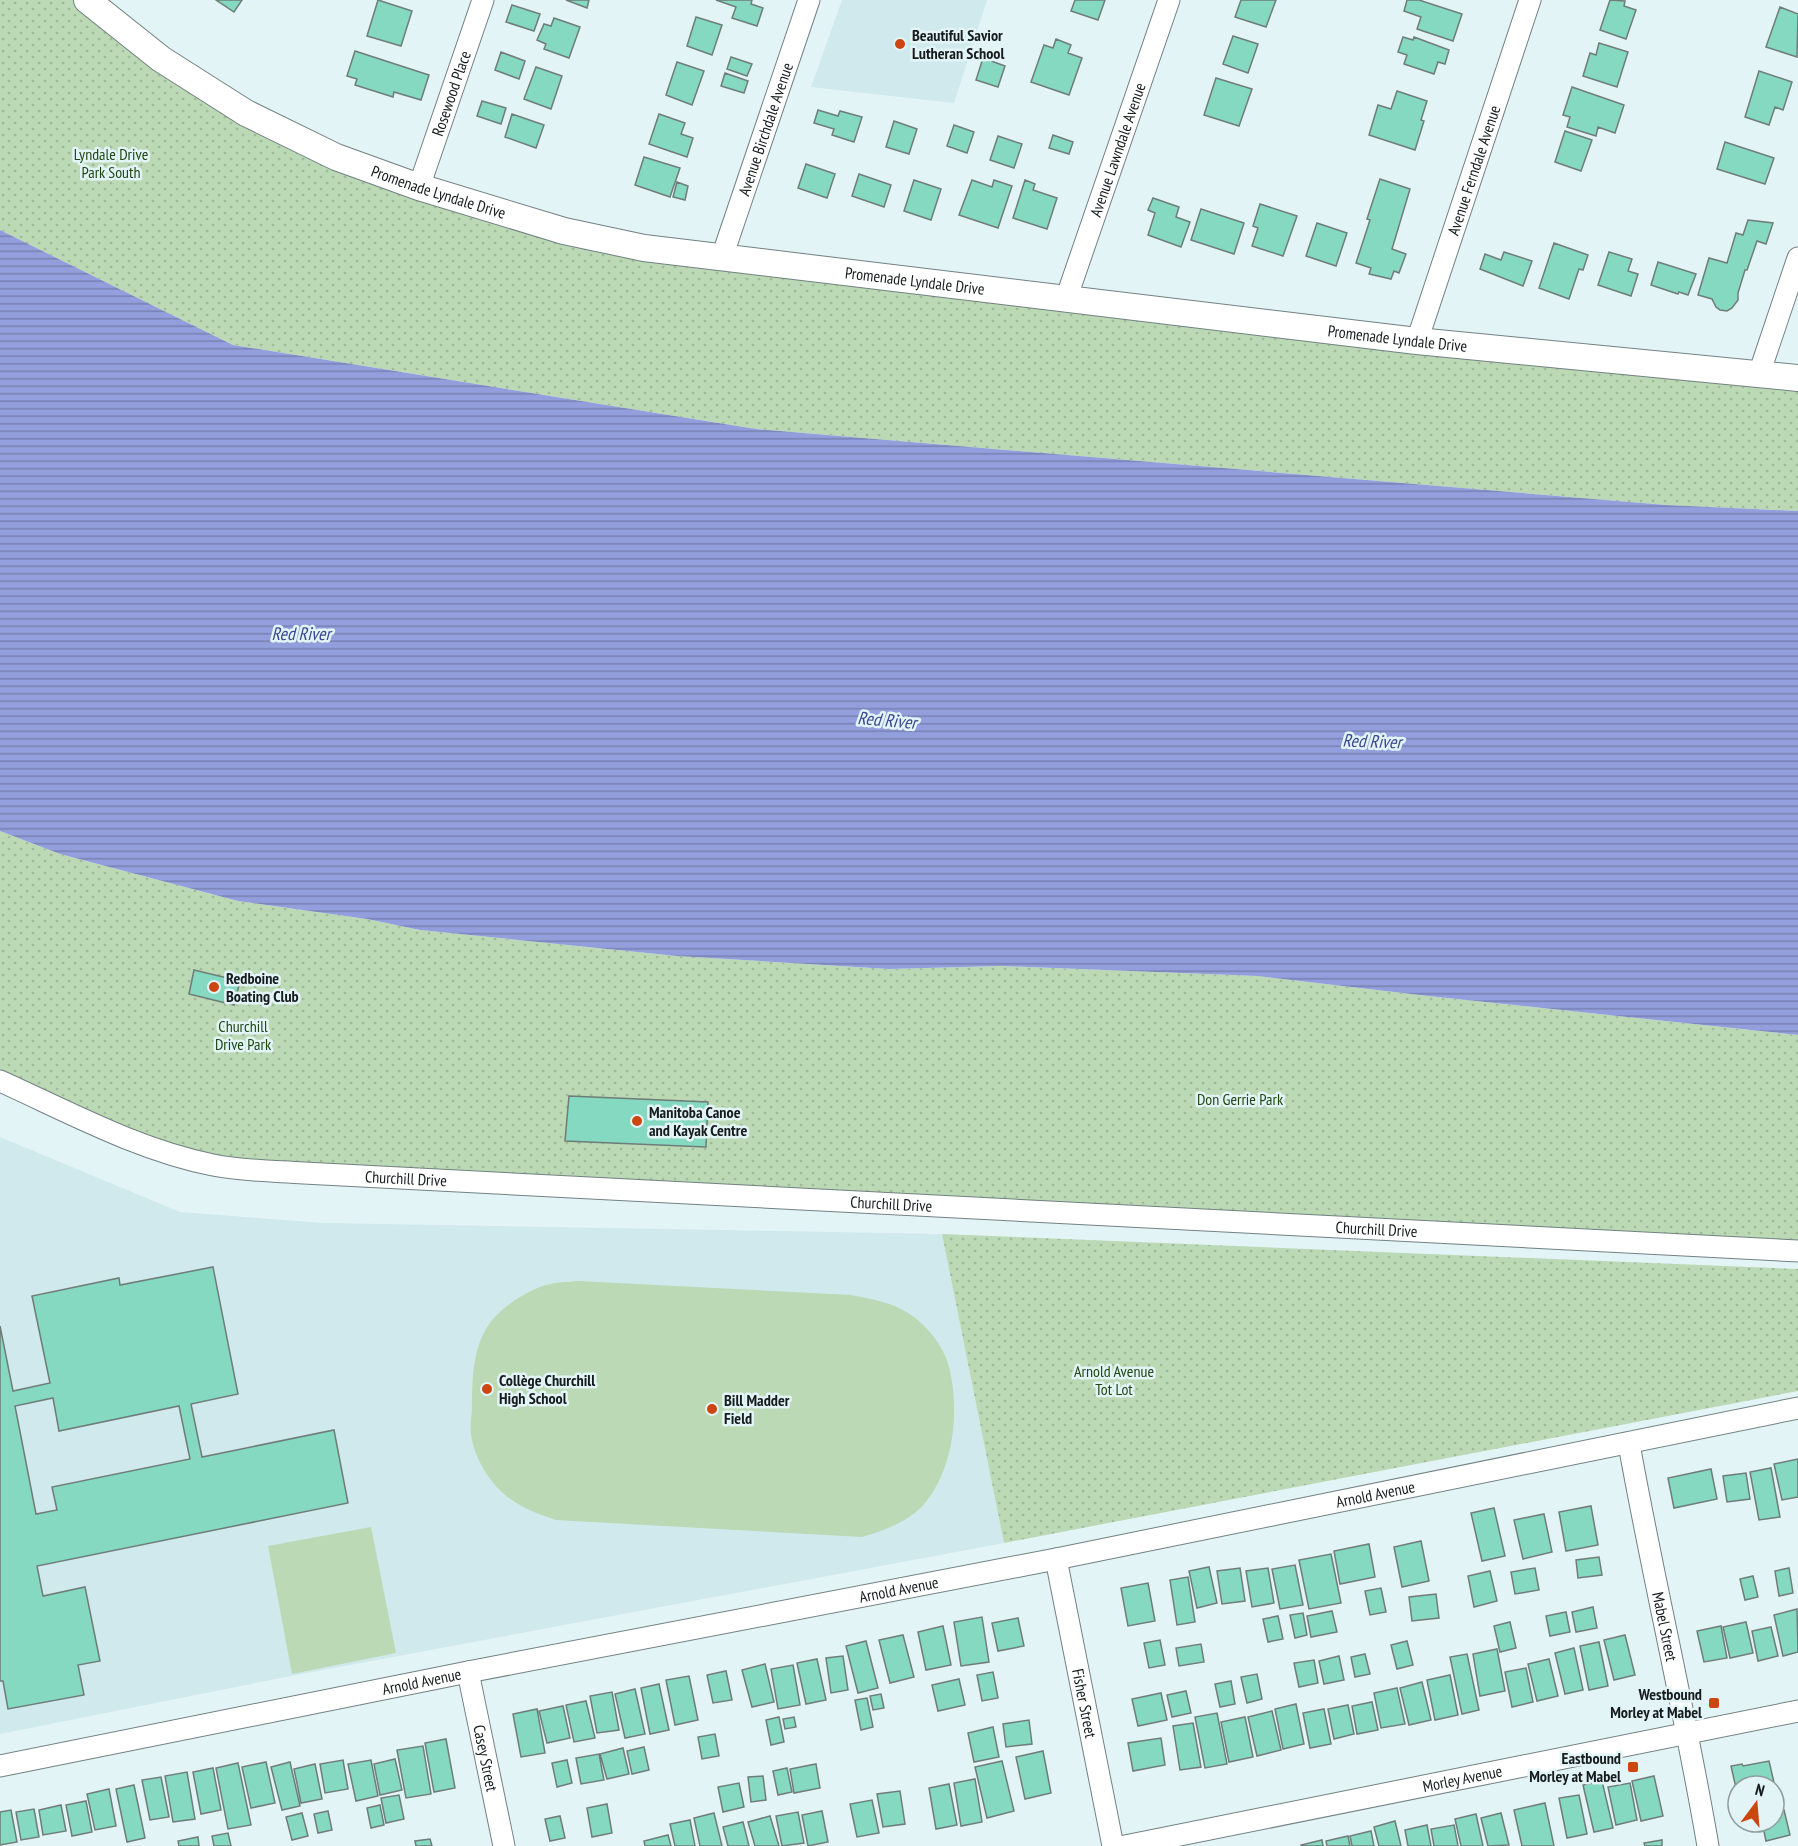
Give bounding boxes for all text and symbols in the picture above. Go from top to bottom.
place label: Beautiful Savior Lutheran School [912,25,1004,63]
marker: Beautiful Savior Lutheran School [893,37,907,51]
street label: Rosewood Place [427,48,475,139]
street label: Avenue Birchdale Avenue [733,60,797,198]
street label: Avenue Lawndale Avenue [1085,80,1150,219]
street label: Avenue Ferndale Avenue [1443,103,1504,238]
park label: Lyndale Drive Park South [74,144,148,182]
street label: Promenade Lyndale Drive [369,161,508,223]
street label: Promenade Lyndale Drive [844,262,986,299]
street label: Promenade Lyndale Drive [1327,320,1468,356]
water label: Red River [272,622,334,645]
water label: Red River [857,706,920,734]
water label: Red River [1342,728,1405,754]
place label: Redboine Boating Club [226,968,299,1006]
marker: Redboine Boating Club [207,980,221,994]
park label: Churchill Drive Park [215,1016,272,1054]
park label: Don Gerrie Park [1197,1089,1284,1109]
place label: Manitoba Canoe and Kayak Centre [649,1102,747,1140]
marker: Manitoba Canoe and Kayak Centre [630,1114,644,1128]
street label: Churchill Drive [364,1166,447,1190]
street label: Churchill Drive [850,1192,933,1216]
street label: Churchill Drive [1335,1217,1418,1241]
park label: Arnold Avenue Tot Lot [1074,1361,1154,1399]
place label: Collège Churchill High School [499,1370,595,1408]
marker: Collège Churchill High School [480,1382,494,1396]
place label: Bill Madder Field [724,1390,790,1428]
marker: Bill Madder Field [705,1402,719,1416]
street label: Arnold Avenue [1334,1476,1417,1512]
street label: Arnold Avenue [858,1572,940,1607]
street label: Mabel Street [1648,1590,1682,1664]
street label: Arnold Avenue [380,1664,463,1699]
street label: Fisher Street [1068,1667,1101,1740]
place label: Westbound Morley at Mabel [1610,1684,1702,1722]
marker: Westbound Morley at Mabel [1707,1696,1721,1710]
street label: Casey Street [469,1723,503,1794]
place label: Eastbound Morley at Mabel [1529,1748,1621,1786]
marker: Eastbound Morley at Mabel [1626,1760,1640,1774]
street label: Morley Avenue [1421,1761,1504,1796]
north arrow [1726,1774,1786,1834]
text: N [1753,1779,1767,1800]

